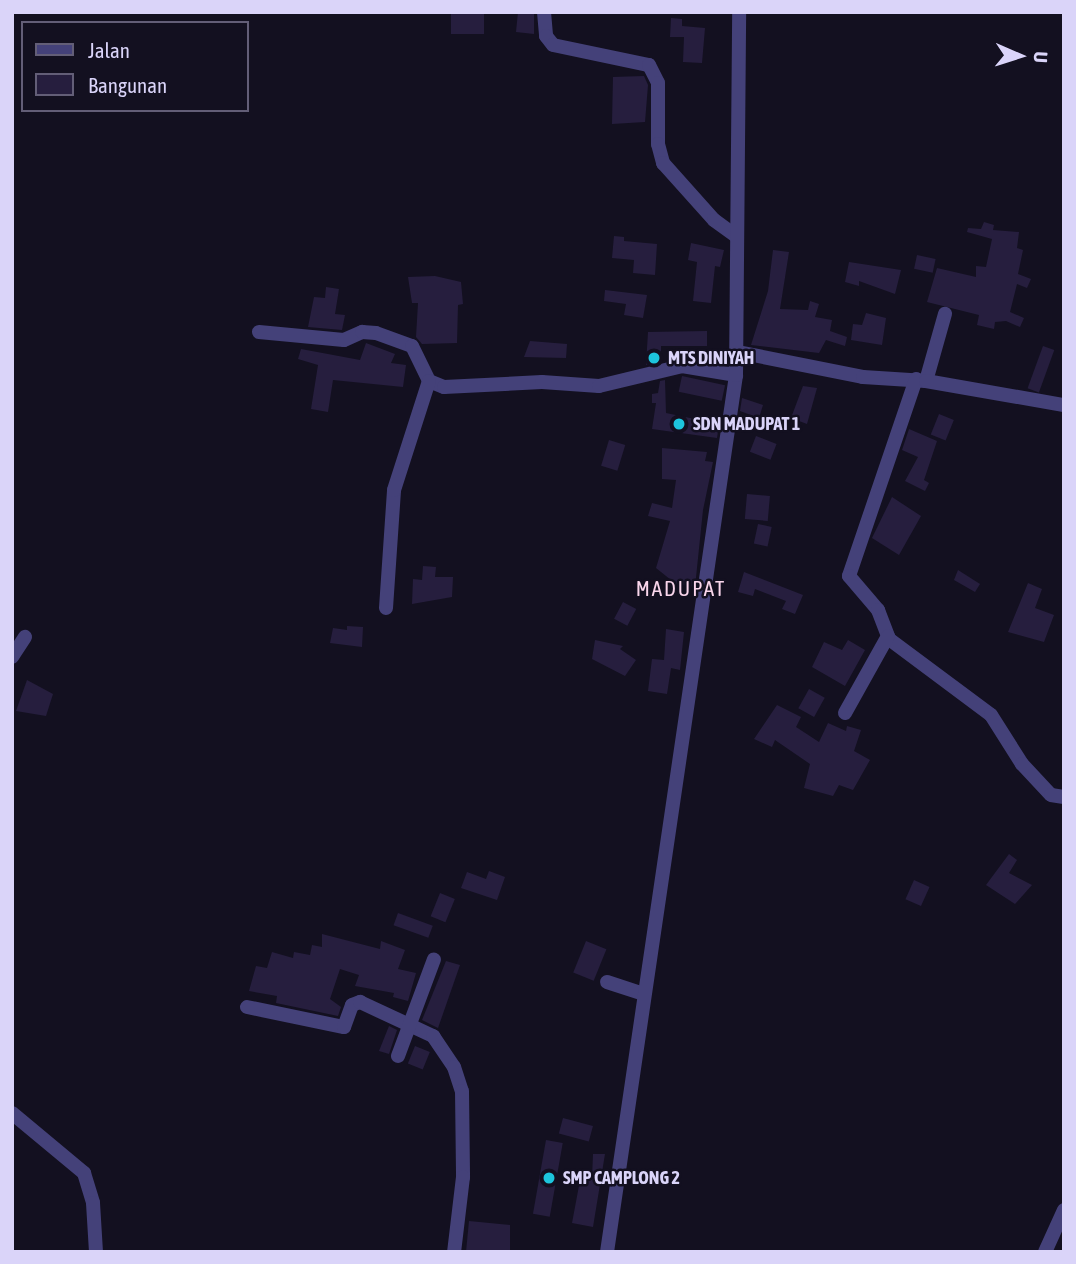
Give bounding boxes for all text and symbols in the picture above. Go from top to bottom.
legend [21,21,248,112]
north arrow [985,21,1055,91]
text: Jalan [88,38,130,62]
text: U [1030,51,1052,63]
text: Bangunan [88,73,167,97]
place label: MTS DINIYAH [668,347,754,369]
marker: MTS DINIYAH [646,350,662,366]
place label: SDN MADUPAT 1 [693,413,800,435]
marker: SDN MADUPAT 1 [671,416,687,432]
district label: MADUPAT [637,575,725,601]
place label: SMP CAMPLONG 2 [563,1167,680,1189]
marker: SMP CAMPLONG 2 [541,1170,557,1186]

